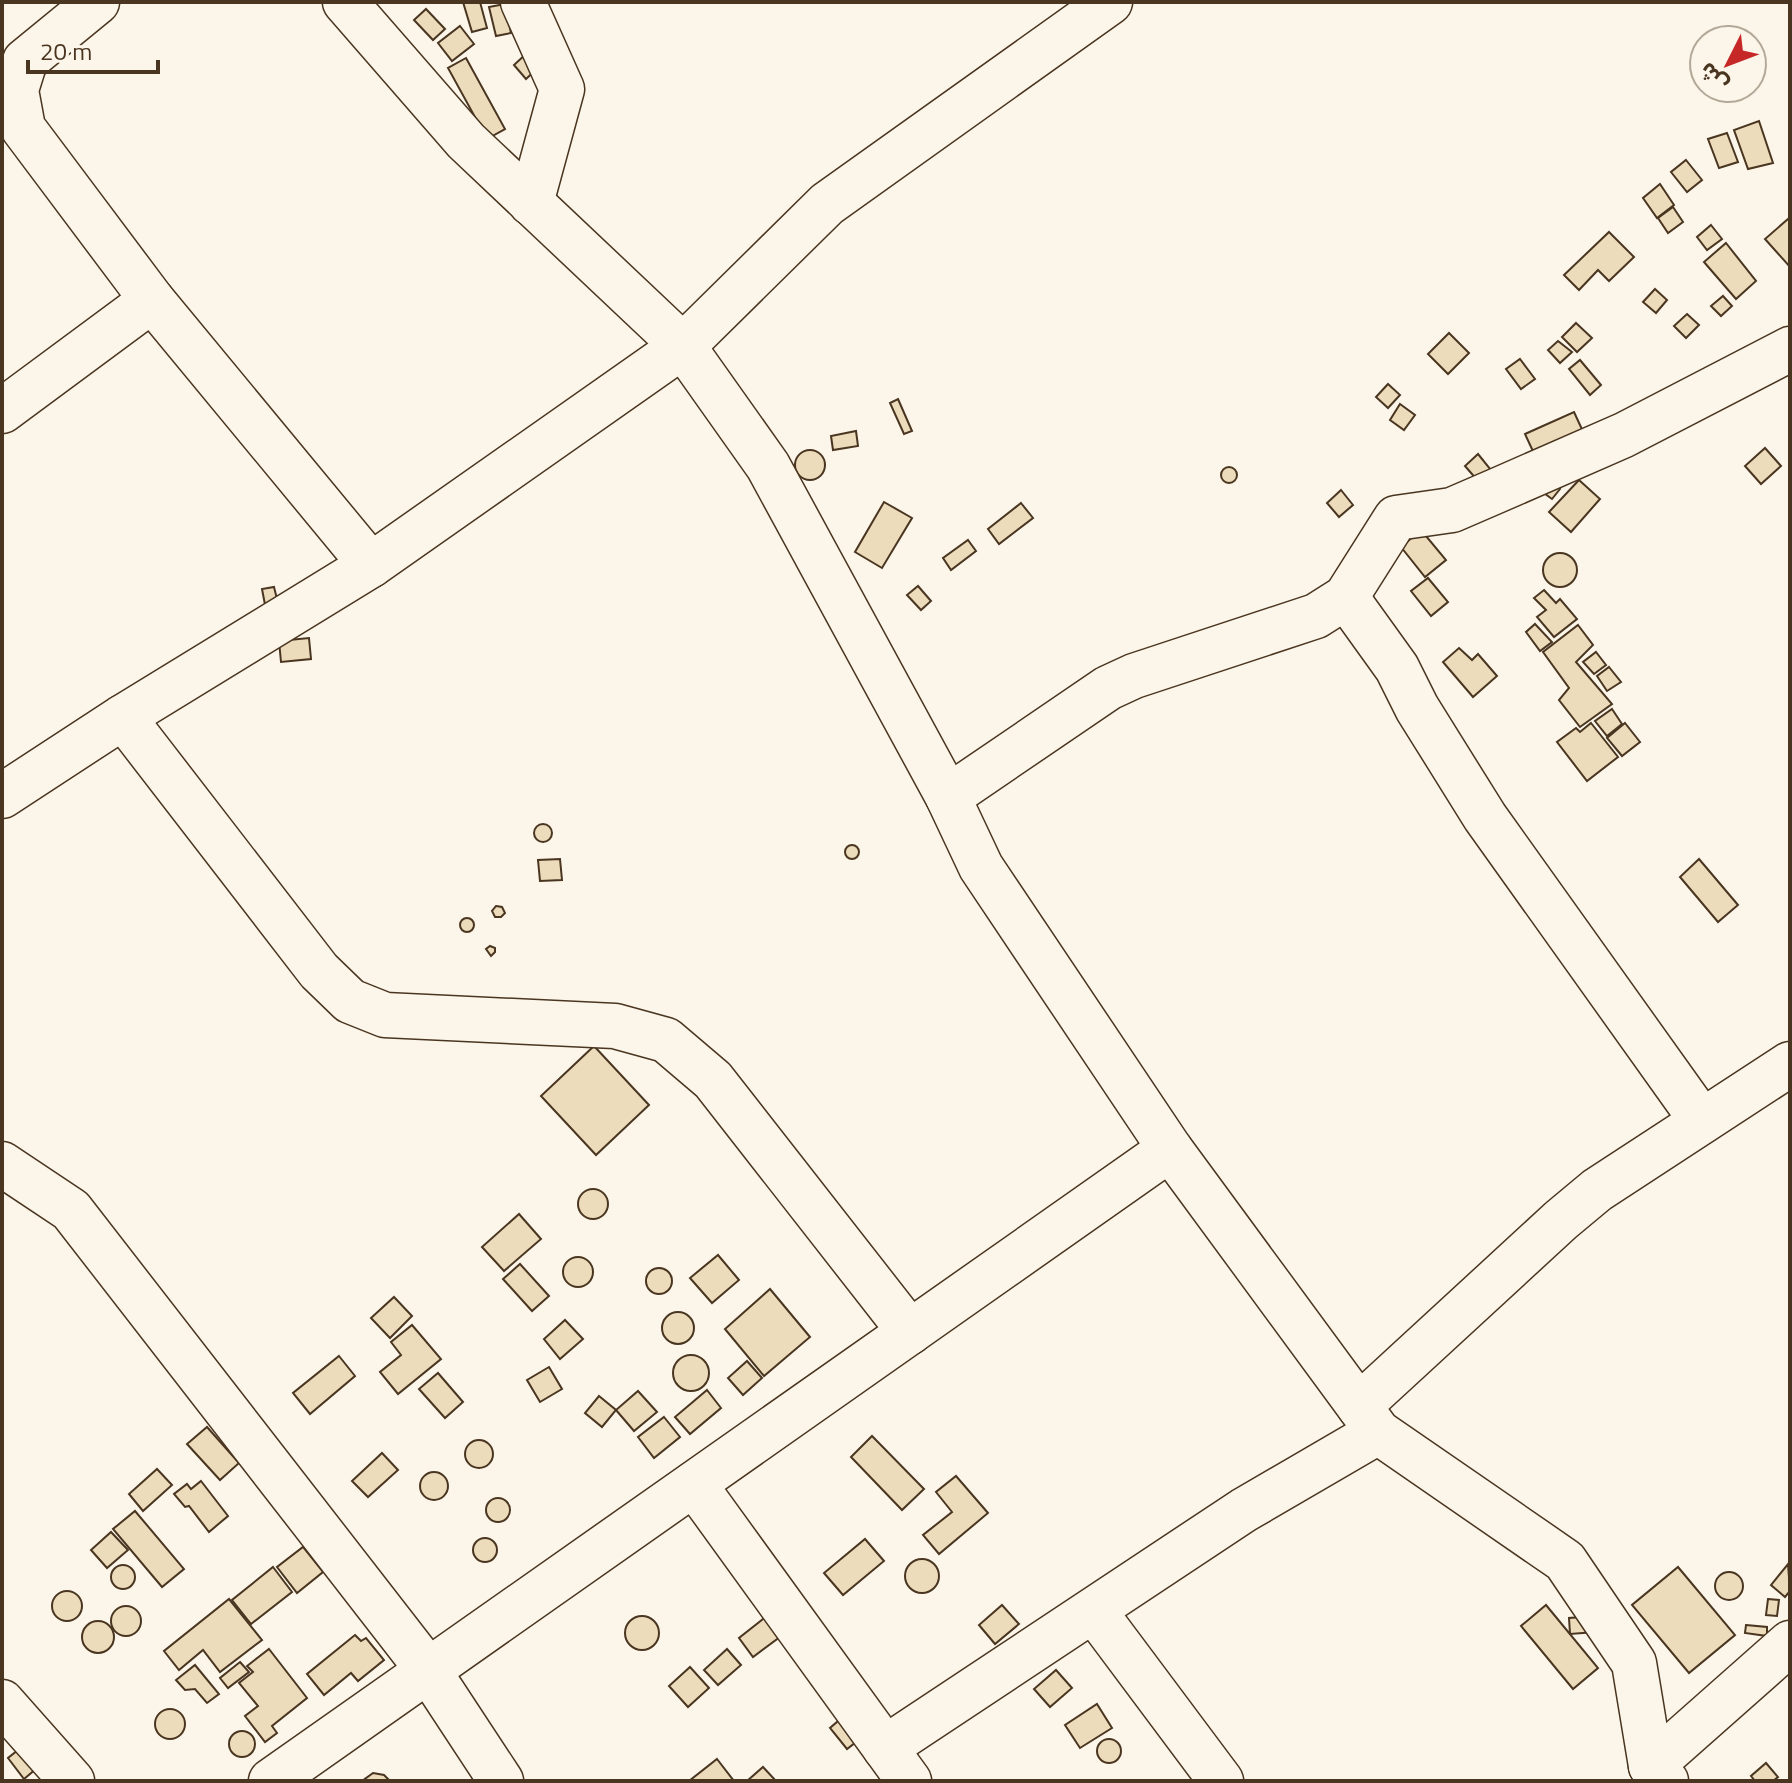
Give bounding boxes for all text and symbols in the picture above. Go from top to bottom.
scale bar [28,24,158,74]
north arrow [1688,24,1768,104]
text: 20 m [40,33,92,69]
text: ش [1690,55,1736,100]

